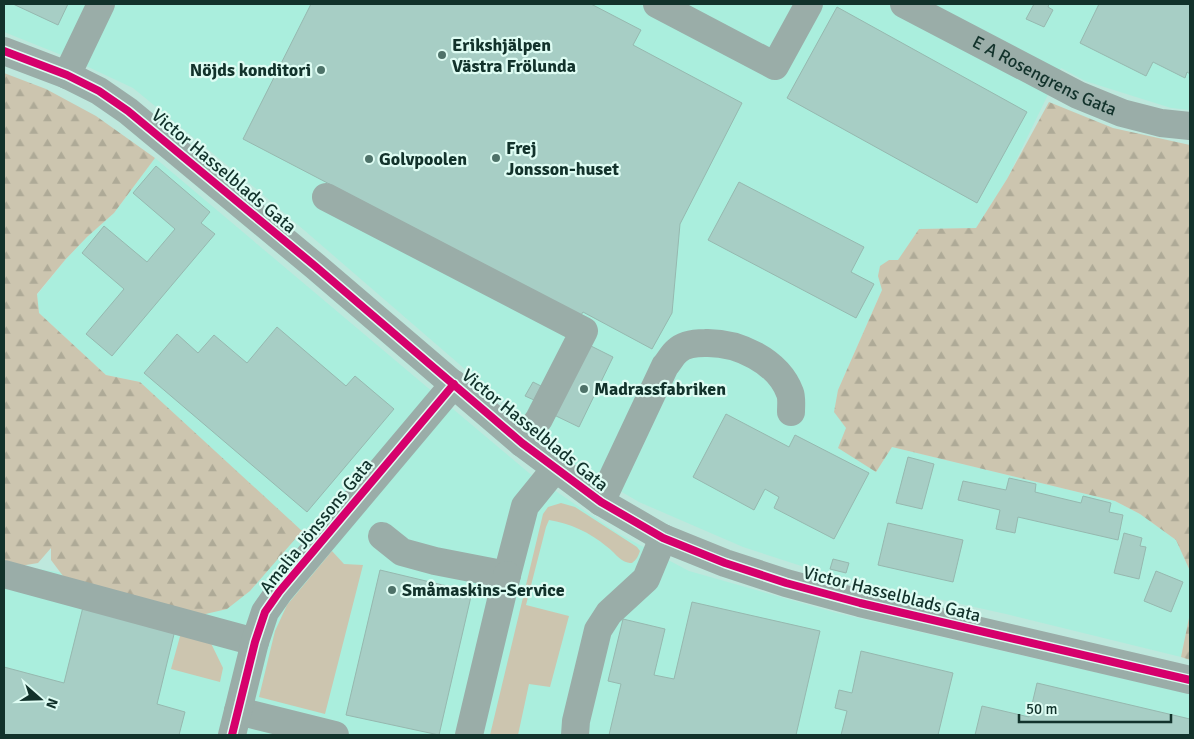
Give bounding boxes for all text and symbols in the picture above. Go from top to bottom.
street label: E A Rosengrens Gata [969,31,1120,121]
place label: Erikshjälpen Västra Frölunda [452,34,576,77]
marker: Erikshjälpen Västra Frölunda [436,49,448,61]
place label: Nöjds konditori [190,59,311,81]
marker: Nöjds konditori [315,64,327,76]
street label: Victor Hasselblads Gata [147,104,301,238]
place label: Frej Jonsson-huset [506,137,619,180]
place label: Golvpoolen [379,148,467,170]
marker: Frej Jonsson-huset [490,152,502,164]
marker: Golvpoolen [363,153,375,165]
street label: Victor Hasselblads Gata [457,364,613,496]
place label: Madrassfabriken [594,378,726,400]
marker: Madrassfabriken [578,383,590,395]
street label: Amalia Jönssons Gata [255,454,377,598]
street label: Victor Hasselblads Gata [801,561,983,627]
place label: Småmaskins-Service [402,579,565,601]
marker: Småmaskins-Service [386,584,398,596]
north arrow [15,674,65,724]
scale bar [1019,692,1172,724]
text: N [42,696,61,711]
text: 50 m [1026,700,1057,718]

